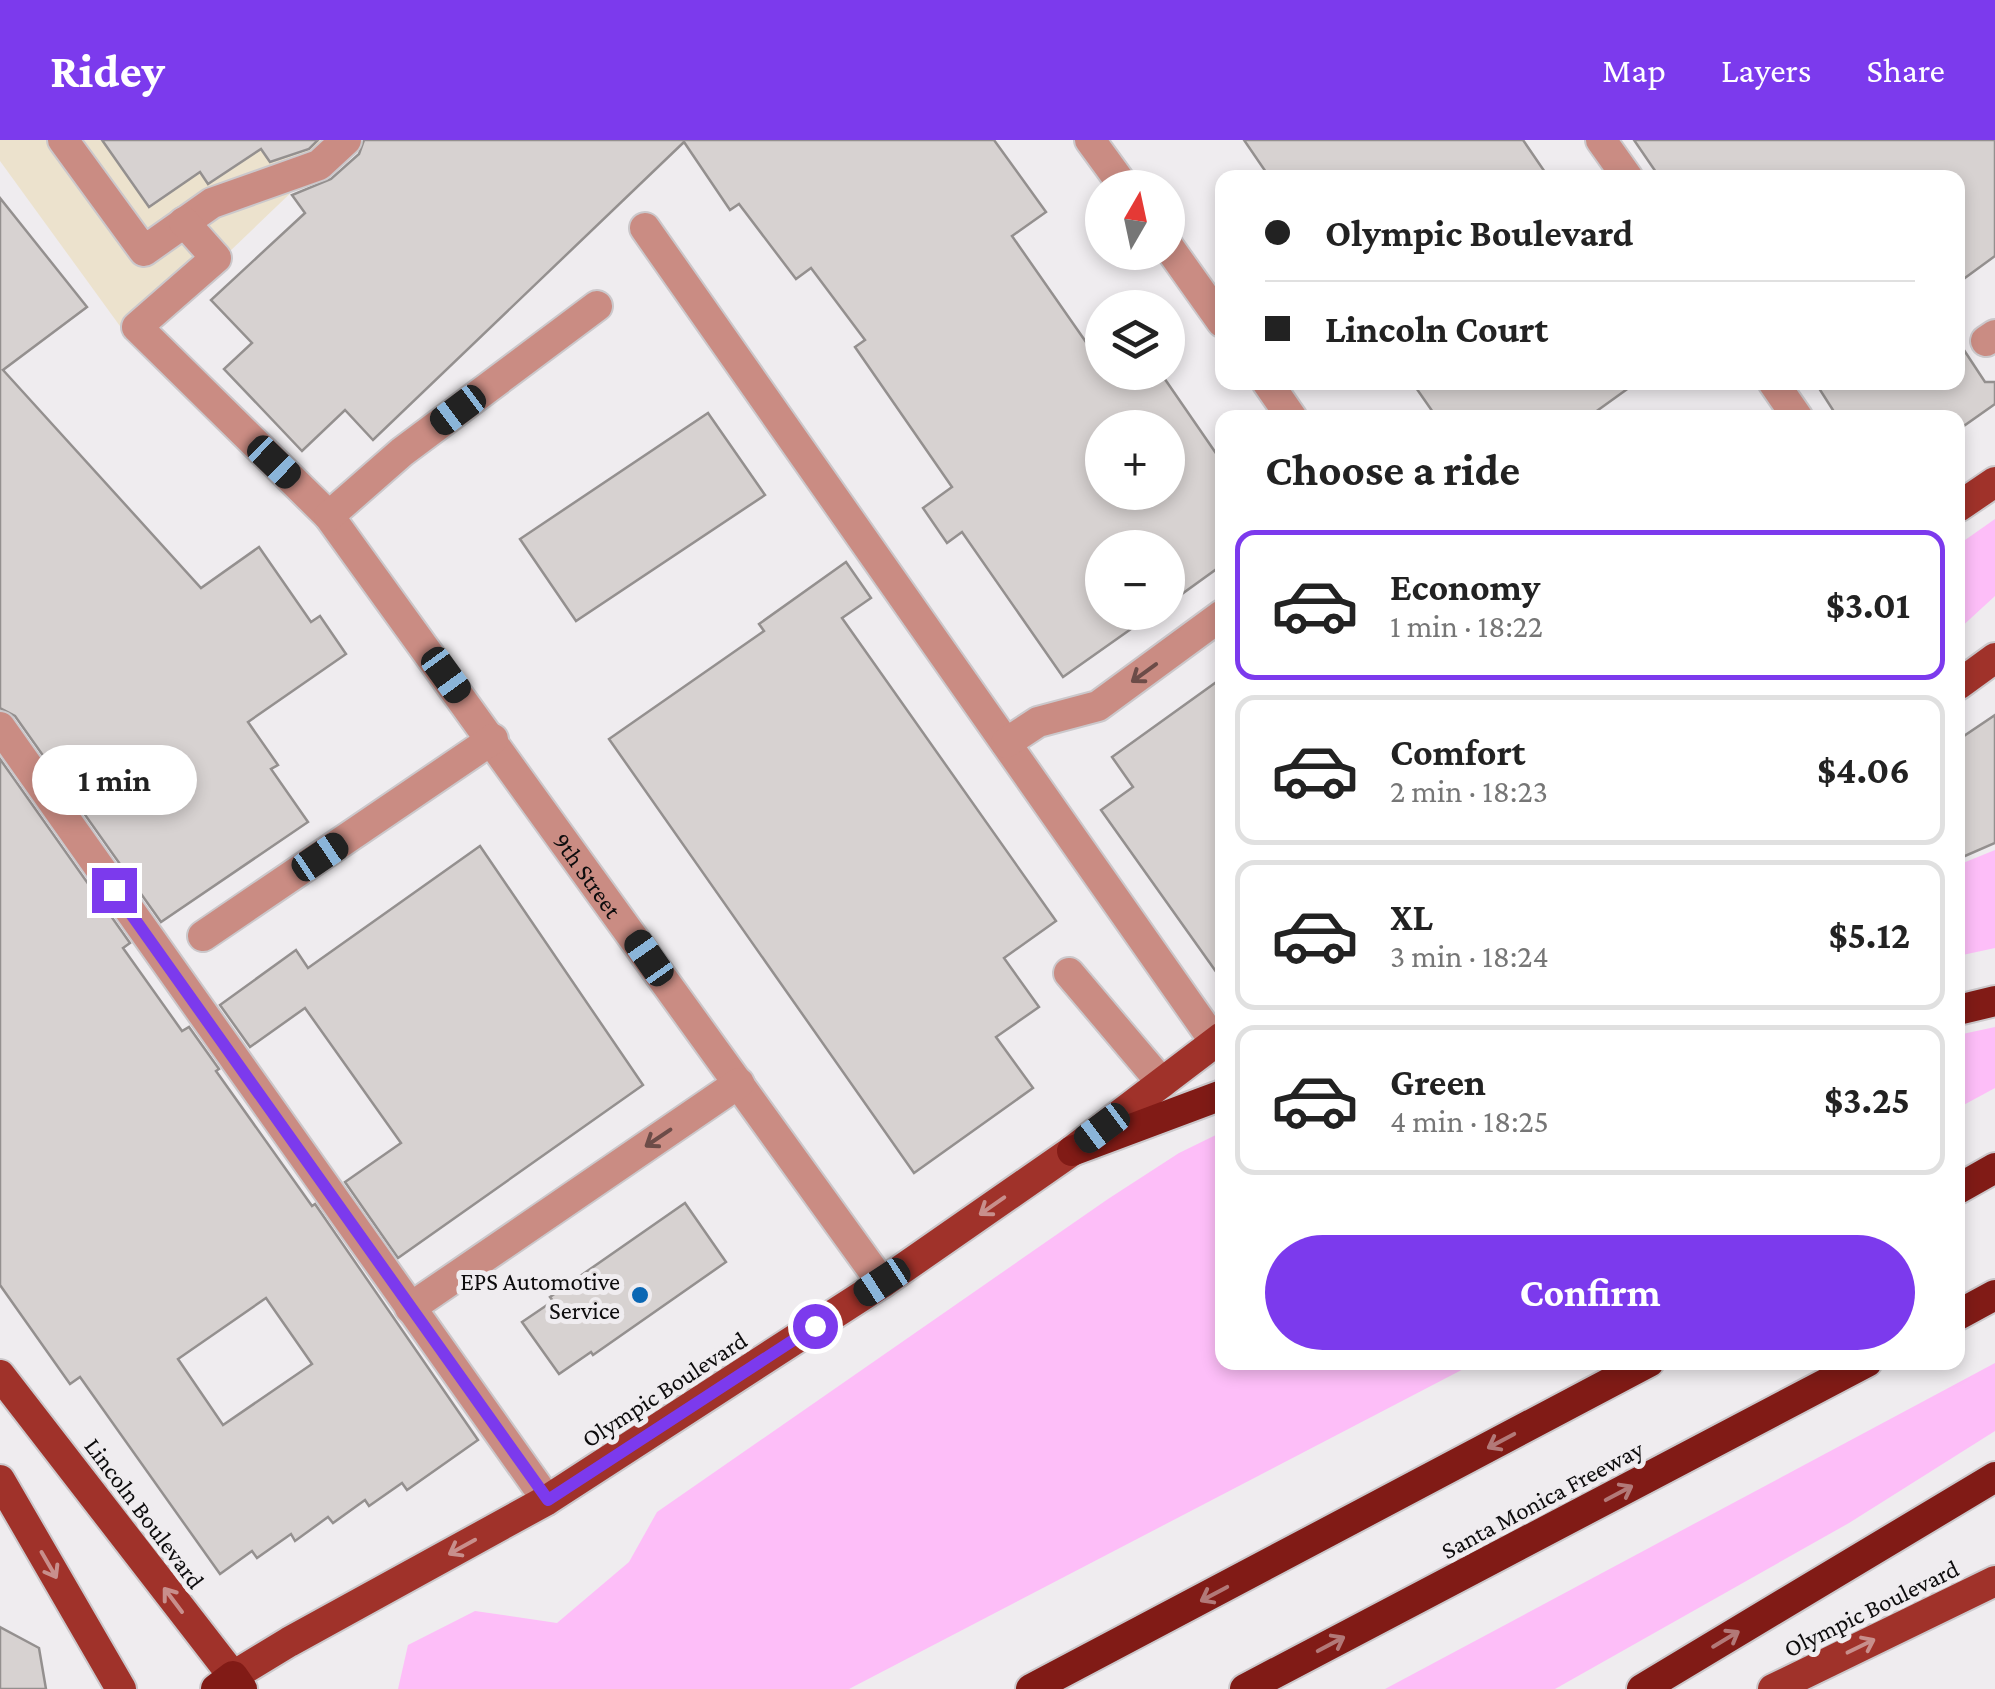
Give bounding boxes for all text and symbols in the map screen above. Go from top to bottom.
text: Ridey [50,44,165,97]
text: Map [1602,51,1666,90]
text: Layers [1721,51,1812,90]
text: Share [1867,51,1945,90]
north arrow [1085,170,1185,270]
map controls [1085,170,1185,630]
text: Olympic Boulevard [1325,212,1633,254]
button: layers [1085,290,1185,390]
text: Lincoln Court [1325,308,1548,350]
car [425,380,491,440]
button: + [1085,410,1185,510]
car [242,430,306,494]
text: Choose a ride [1265,445,1520,495]
button: − [1085,530,1185,630]
icon: car [1270,560,1360,650]
text: Economy [1390,566,1540,608]
text: $3.01 [1826,584,1910,626]
text: 1 min · 18:22 [1390,608,1543,644]
car [416,642,476,708]
one-way arrow [1131,662,1158,683]
icon: car [1270,725,1360,815]
text: Comfort [1390,731,1526,773]
callout: 1 min [32,745,196,815]
text: $4.06 [1817,749,1910,791]
text: 1 min [78,762,151,798]
text: 2 min · 18:23 [1390,773,1548,809]
car [287,828,353,886]
street label: 9th Street [548,828,627,923]
route end [92,868,137,913]
icon: car [1270,890,1360,980]
text: XL [1390,896,1433,938]
text: $5.12 [1828,914,1910,956]
car [620,925,678,991]
text: 3 min · 18:24 [1390,938,1549,974]
icon: car [1270,1055,1360,1145]
text: Green [1390,1061,1486,1103]
text: $3.25 [1824,1079,1910,1121]
car [1069,1098,1135,1158]
text: 4 min · 18:25 [1390,1103,1549,1139]
one-way arrow [645,1127,673,1148]
one-way arrow [979,1195,1007,1216]
button: Confirm [1265,1235,1915,1350]
car [849,1253,915,1311]
place label: EPS Automotive Service [460,1268,620,1324]
marker: EPS Automotive Service [629,1284,651,1306]
route start [793,1304,838,1349]
street label: Olympic Boulevard [577,1326,752,1454]
one-way arrow [1486,1432,1516,1451]
street label: Lincoln Boulevard [79,1433,210,1594]
street label: Santa Monica Freeway [1437,1435,1649,1565]
one-way arrow [1604,1482,1634,1502]
one-way arrow [448,1538,477,1558]
one-way arrow [39,1550,59,1579]
street label: Olympic Boulevard [1779,1554,1963,1663]
one-way arrow [1200,1585,1230,1604]
one-way arrow [163,1587,185,1613]
one-way arrow [1711,1629,1740,1649]
one-way arrow [1316,1634,1346,1653]
one-way arrow [1845,1636,1875,1655]

